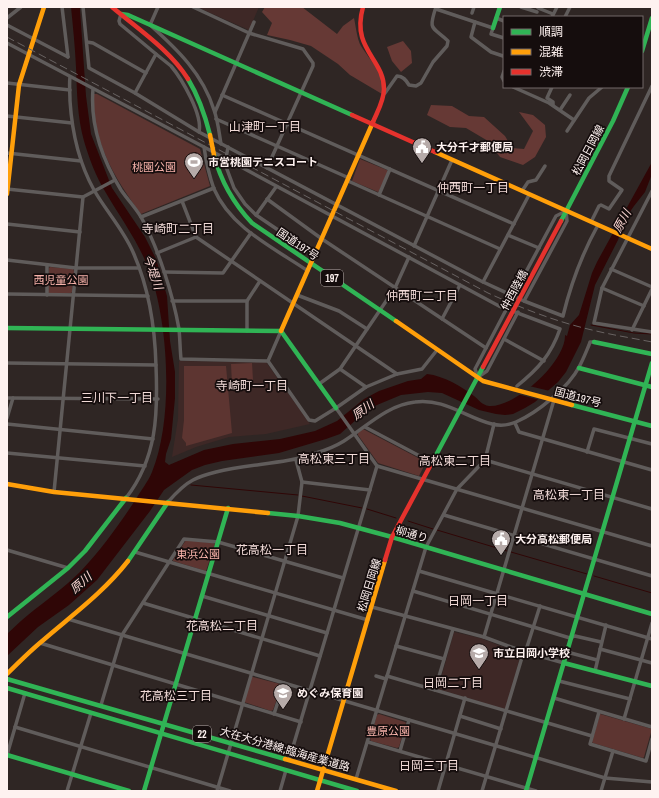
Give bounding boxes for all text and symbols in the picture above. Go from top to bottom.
legend [503,16,643,88]
text: 順調 [539,24,563,40]
text: 混雑 [539,44,563,60]
text: 渋滞 [539,64,563,80]
district label: 山津町一丁目 [229,119,301,135]
street label: 松岡日岡線 [569,122,607,178]
public building icon: 大分千才郵便局 [411,136,433,164]
place label: 大分千才郵便局 [436,140,513,154]
sports icon: 市営桃園テニスコート [183,151,205,179]
place label: 市営桃園テニスコート [208,155,318,169]
park label: 桃園公園 [132,160,176,174]
district label: 仲西町一丁目 [437,180,509,196]
water label: 原川 [609,205,636,235]
district label: 寺崎町二丁目 [142,221,214,237]
street label: 国道197号 [274,225,322,263]
water label: 今堤川 [140,252,167,294]
street label: 仲西陸橋 [497,267,531,313]
road number: 197 [321,270,343,286]
park label: 西児童公園 [34,273,89,287]
district label: 仲西町二丁目 [386,288,458,304]
district label: 寺崎町一丁目 [216,378,288,394]
street label: 国道197号 [553,384,603,410]
district label: 三川下一丁目 [81,390,153,406]
water label: 原川 [349,395,379,424]
district label: 高松東三丁目 [298,451,370,467]
district label: 高松東二丁目 [419,453,491,469]
district label: 高松東一丁目 [533,487,605,503]
street label: 柳通り [394,523,430,545]
public building icon: 大分高松郵便局 [490,528,512,556]
place label: 大分高松郵便局 [515,532,592,546]
district label: 花高松一丁目 [236,542,308,558]
park label: 東浜公園 [176,547,220,561]
street label: 松岡日岡線 [354,557,384,613]
water label: 原川 [67,568,97,597]
district label: 日岡一丁目 [448,593,508,609]
district label: 花高松二丁目 [186,618,258,634]
school or university icon: 市立日岡小学校 [468,642,490,670]
place label: 市立日岡小学校 [493,646,570,660]
district label: 日岡二丁目 [423,675,483,691]
school or university icon: めぐみ保育園 [272,682,294,710]
place label: めぐみ保育園 [297,686,363,700]
district label: 花高松三丁目 [140,688,212,704]
street label: 大在大分港線;臨海産業道路 [218,724,352,774]
park label: 豊原公園 [366,724,410,738]
road number: 22 [193,726,211,742]
district label: 日岡三丁目 [399,758,459,774]

